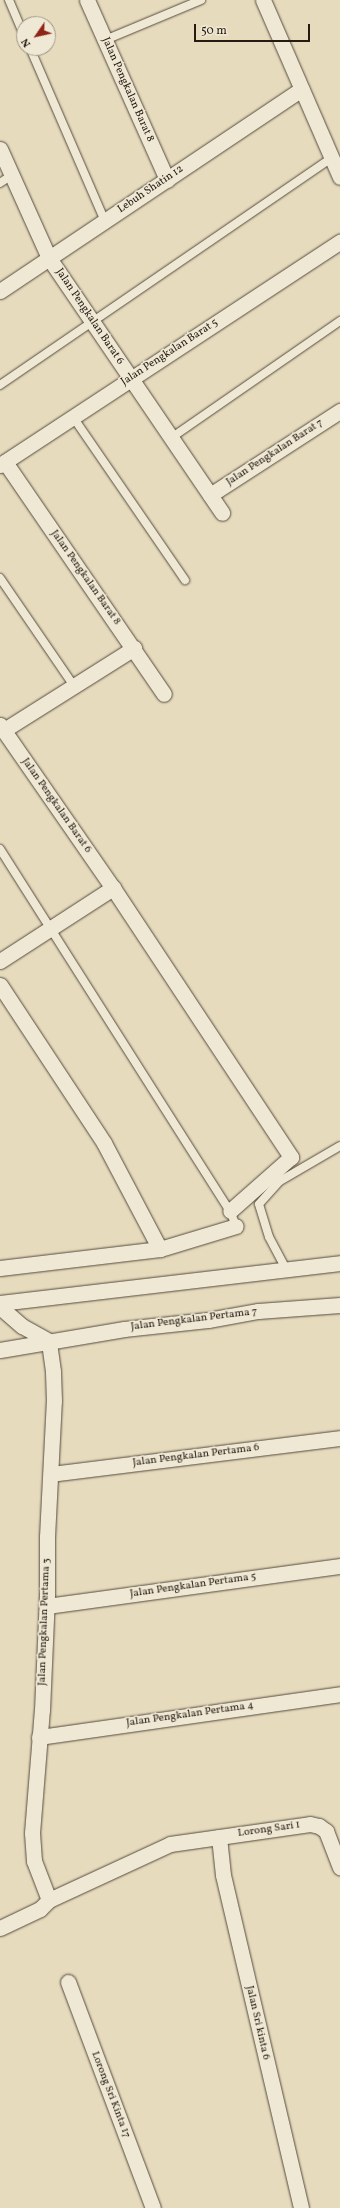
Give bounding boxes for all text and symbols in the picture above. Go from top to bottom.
north arrow [16,16,56,56]
scale bar [196,16,312,42]
text: 50 m [201,23,227,39]
text: N [18,35,35,50]
street label: Jalan Pengkalan Barat 8 [98,36,156,144]
street label: Lebuh Shatin 12 [116,163,186,217]
street label: Jalan Pengkalan Barat 6 [52,266,126,368]
street label: Jalan Pengkalan Barat 5 [119,317,221,389]
street label: Jalan Pengkalan Barat 7 [224,417,326,489]
street label: Jalan Pengkalan Barat 8 [47,528,123,628]
street label: Jalan Pengkalan Barat 6 [18,756,94,856]
street label: Jalan Pengkalan Pertama 7 [130,1306,258,1334]
street label: Jalan Pengkalan Pertama 6 [132,1442,260,1470]
street label: Jalan Pengkalan Pertama 3 [36,1558,54,1686]
street label: Jalan Pengkalan Pertama 5 [129,1571,257,1601]
street label: Jalan Pengkalan Pertama 4 [125,1700,255,1730]
street label: Lorong Sari 1 [237,1819,301,1841]
street label: Jalan Sri kinta 6 [242,1985,272,2061]
street label: Lorong Sri Kinta 17 [87,2050,133,2140]

